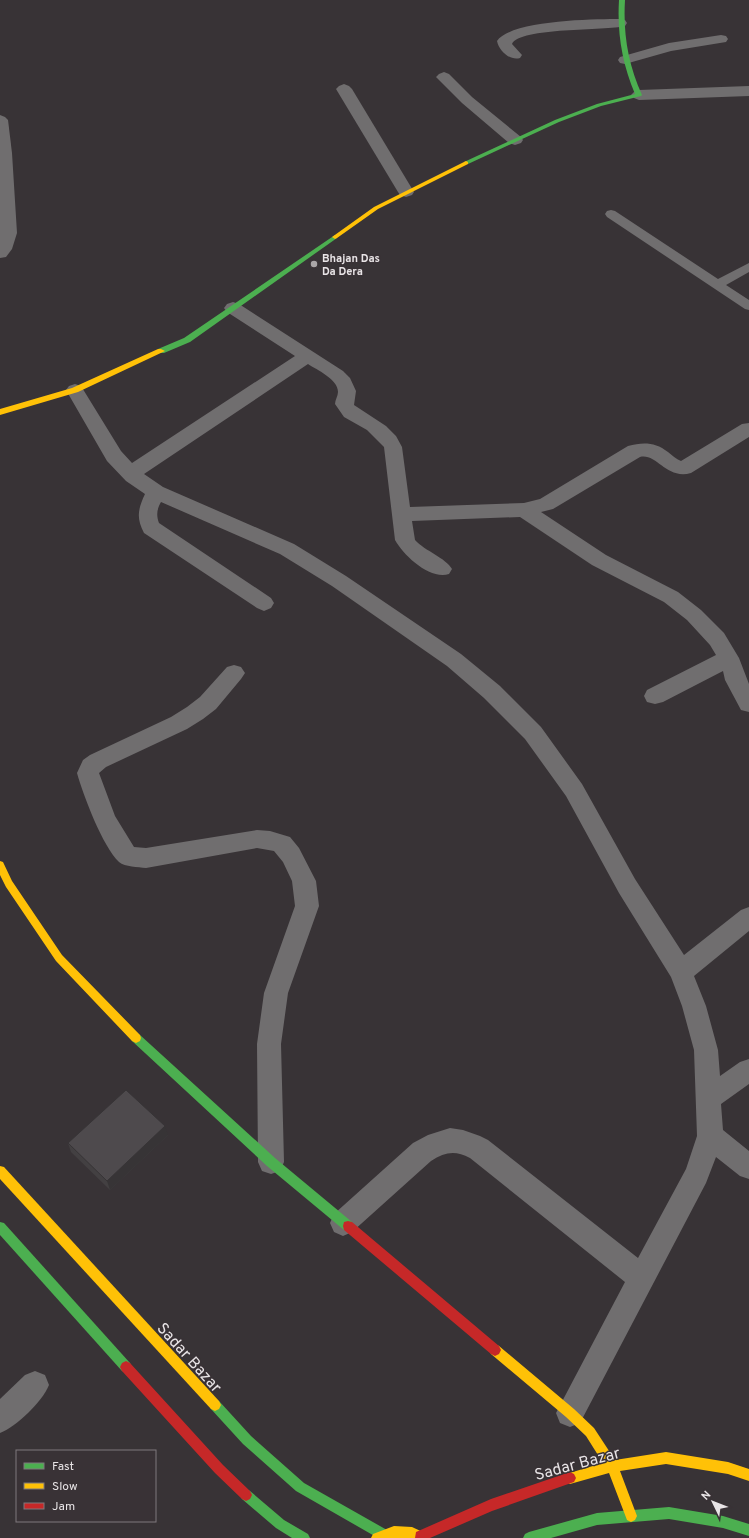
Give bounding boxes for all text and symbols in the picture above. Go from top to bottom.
place label: Bhajan Das Da Dera [322,252,380,279]
marker: Bhajan Das Da Dera [309,259,319,269]
street label: Sadar Bazar [152,1319,225,1398]
street label: Sadar Bazar [533,1444,623,1486]
legend [16,1450,156,1522]
text: Fast [52,1459,74,1475]
text: Slow [52,1479,78,1495]
north arrow [693,1482,733,1522]
text: N [699,1488,714,1504]
text: Jam [52,1499,75,1515]

